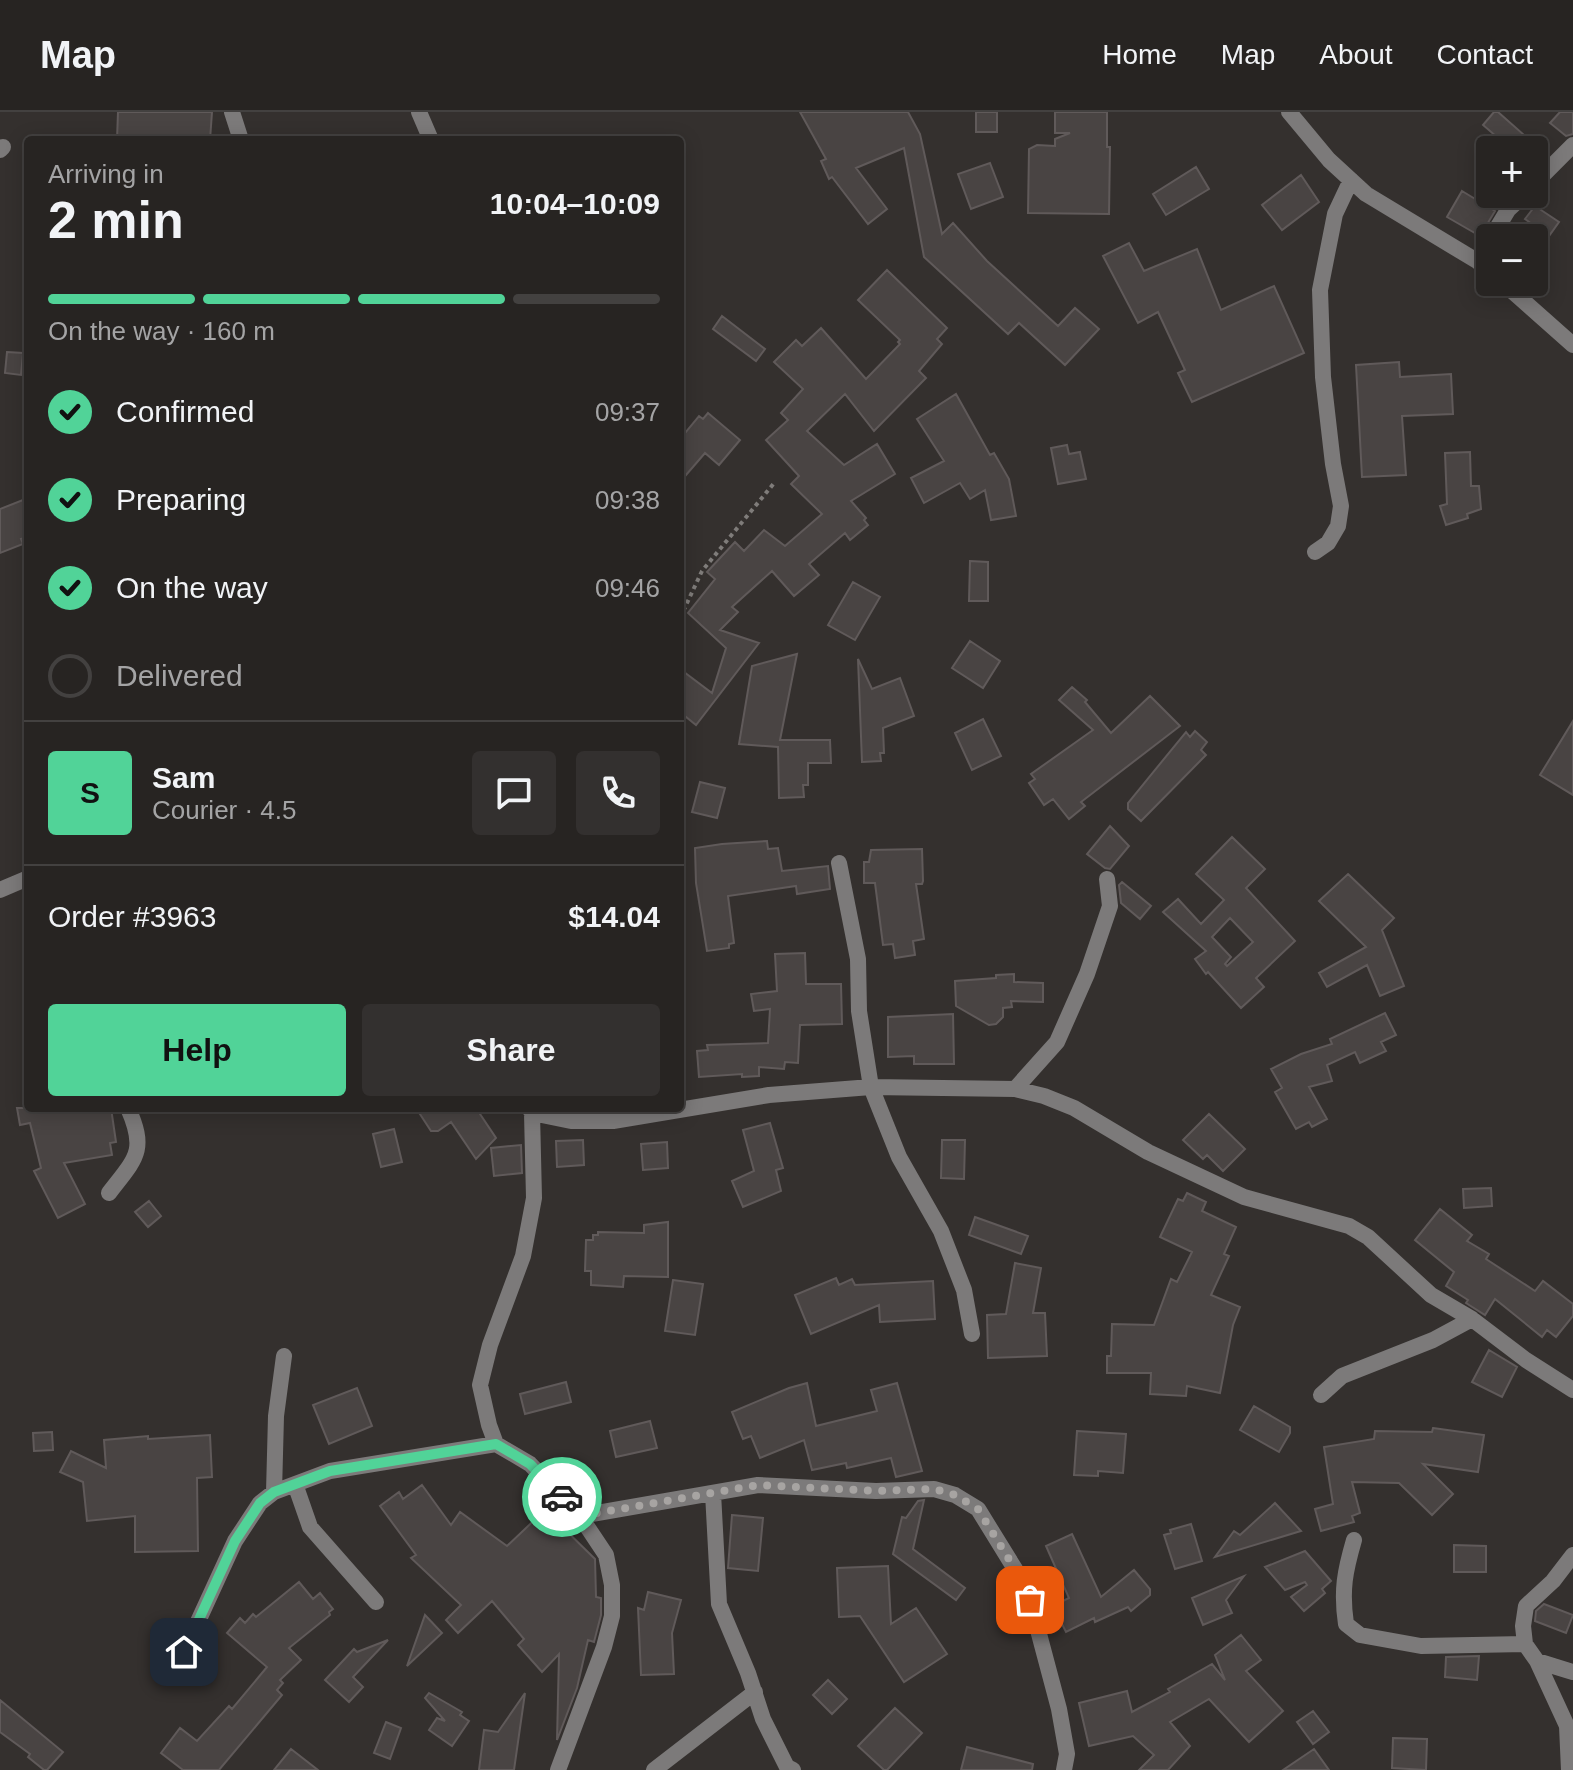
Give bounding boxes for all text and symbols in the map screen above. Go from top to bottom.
text: Map [40,34,116,76]
text: Home [1102,39,1177,70]
text: Map [1221,39,1275,70]
text: About [1319,39,1393,70]
text: Contact [1437,39,1533,70]
map controls [1476,136,1548,296]
button: + [1476,136,1548,208]
text: Arriving in [48,159,164,189]
text: 10:04–10:09 [490,187,660,220]
text: 2 min [48,191,184,249]
button: − [1476,224,1548,296]
text: On the way · 160 m [48,316,275,346]
icon: check [48,390,92,434]
text: Confirmed [116,395,254,428]
text: 09:37 [595,397,660,427]
icon: check [48,478,92,522]
text: Preparing [116,483,246,516]
text: 09:38 [595,485,660,515]
icon: check [48,566,92,610]
text: On the way [116,571,268,604]
text: 09:46 [595,573,660,603]
text: Delivered [116,659,243,692]
button: chat [472,751,556,835]
button: phone [576,751,660,835]
text: Sam [152,761,215,794]
text: S [80,776,100,809]
text: Courier · 4.5 [152,795,297,825]
text: Order #3963 [48,900,216,933]
text: $14.04 [568,900,660,933]
button: Help [48,1004,346,1096]
button: Share [362,1004,660,1096]
courier [522,1457,602,1537]
icon: car [540,1475,584,1519]
pin [996,1566,1064,1634]
icon: bag [1008,1578,1052,1622]
pin [150,1618,218,1686]
icon: home [162,1630,206,1674]

